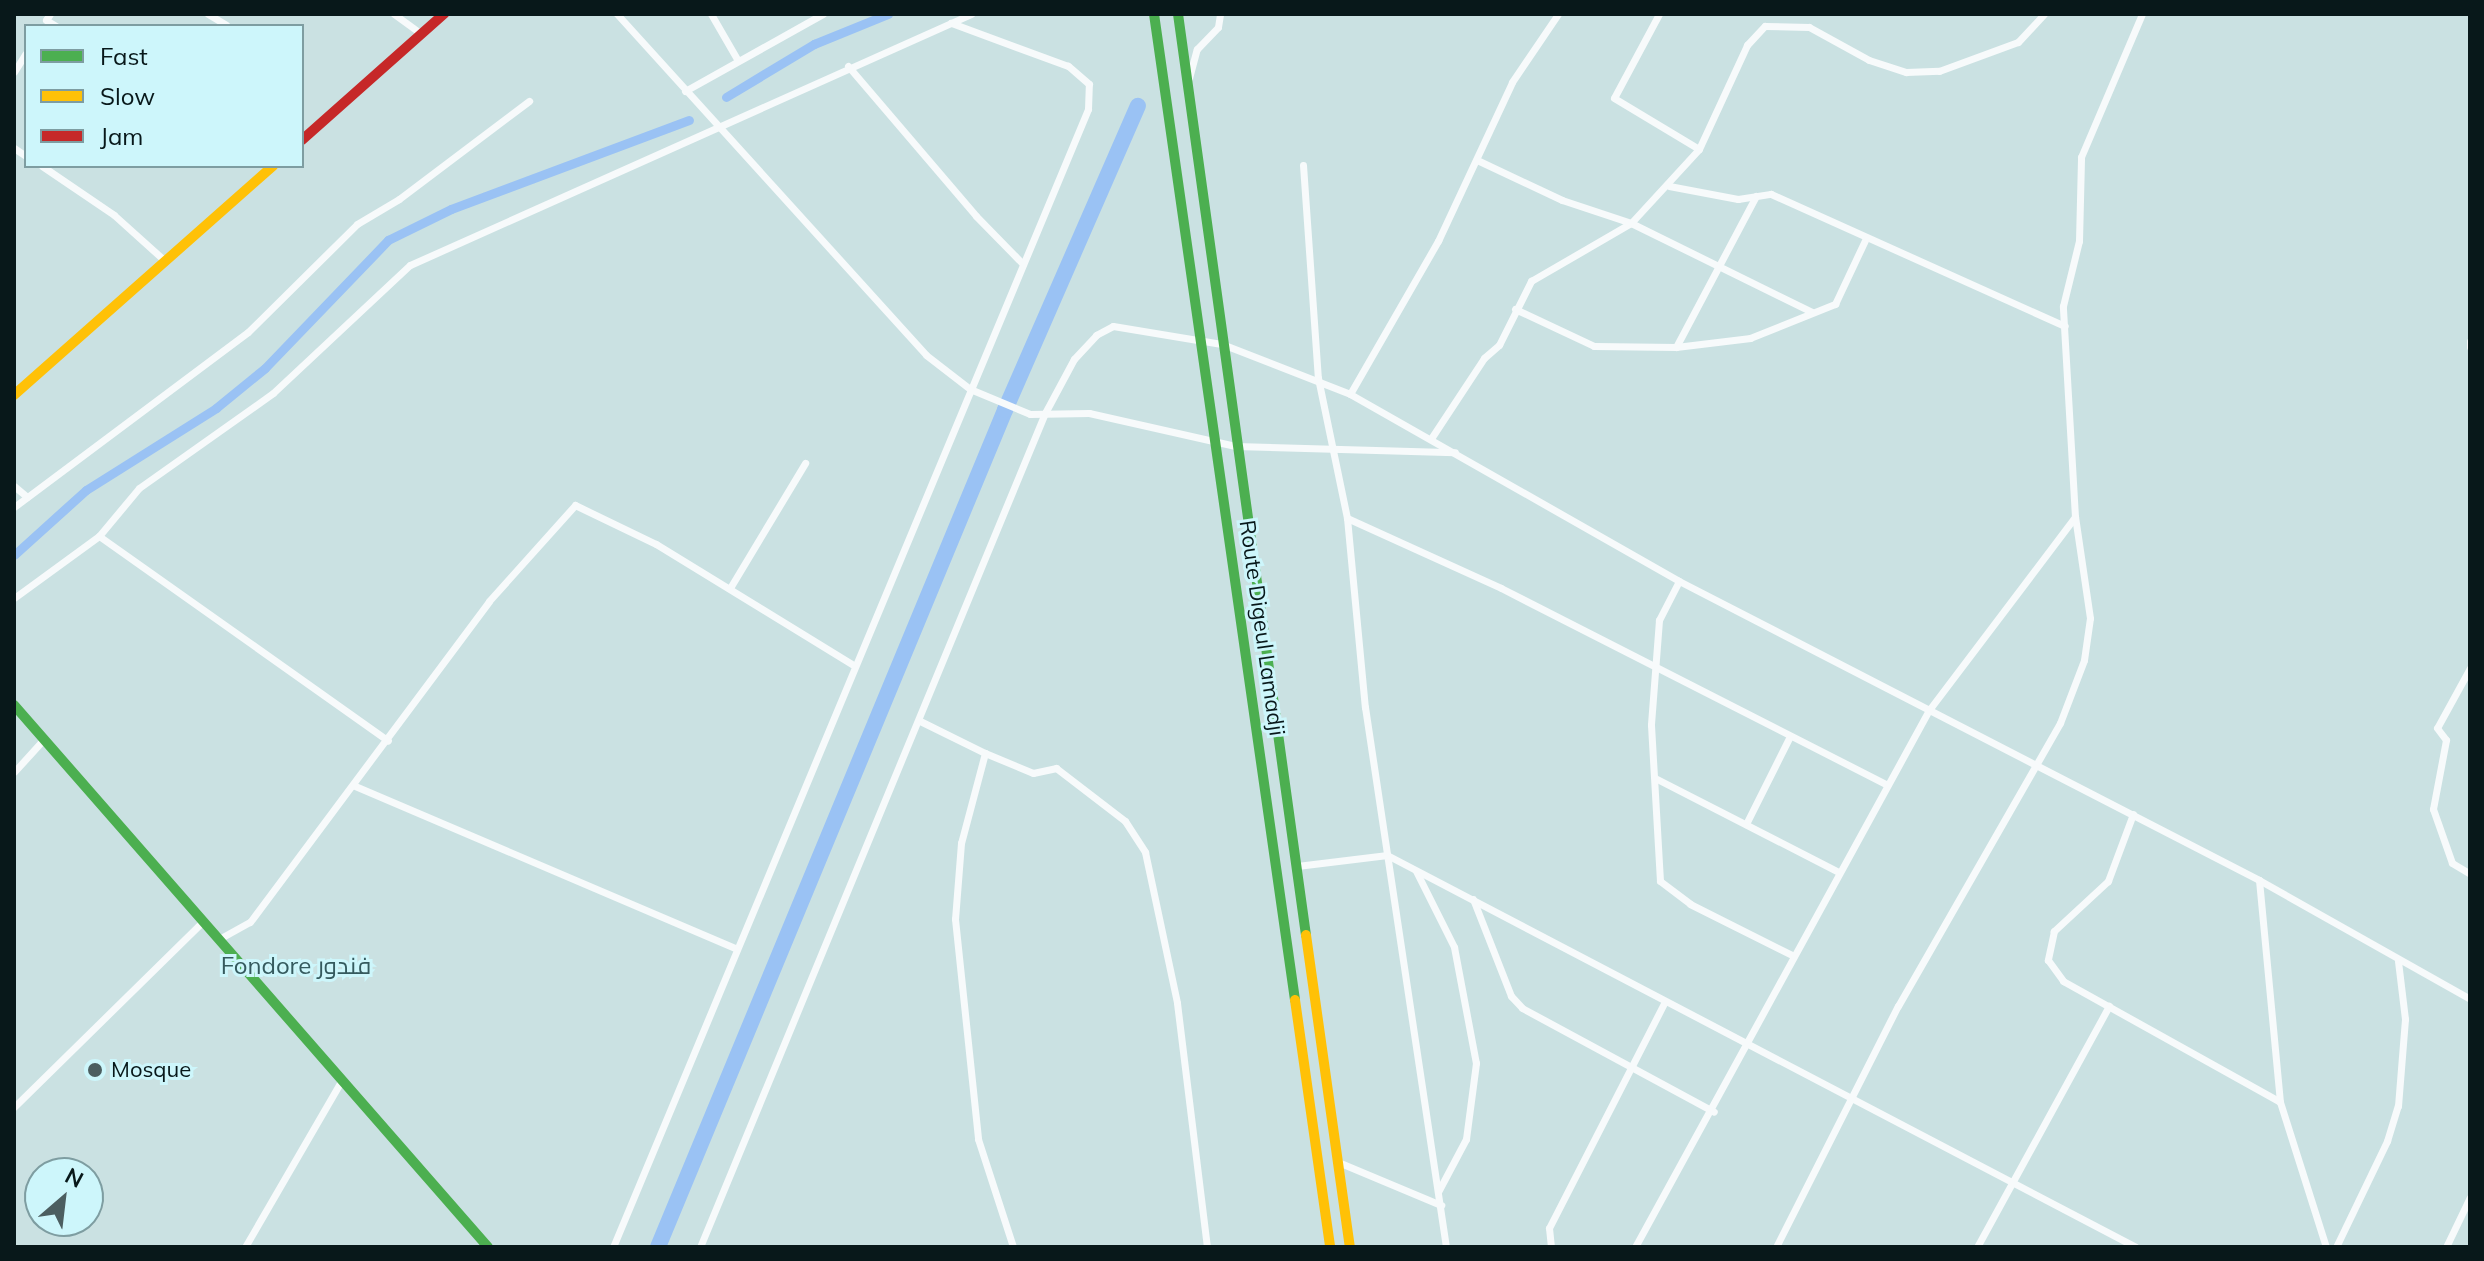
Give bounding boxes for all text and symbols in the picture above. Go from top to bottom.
legend [24,24,304,168]
text: Fast [100,41,148,71]
text: Slow [100,81,155,111]
text: Jam [100,121,143,151]
street label: Route Digeul Lamadji [1234,518,1290,738]
district label: Fondore فندور [221,952,371,980]
place label: Mosque [111,1057,191,1083]
marker: Mosque [86,1061,104,1079]
north arrow [24,1157,104,1237]
text: N [60,1161,88,1194]

